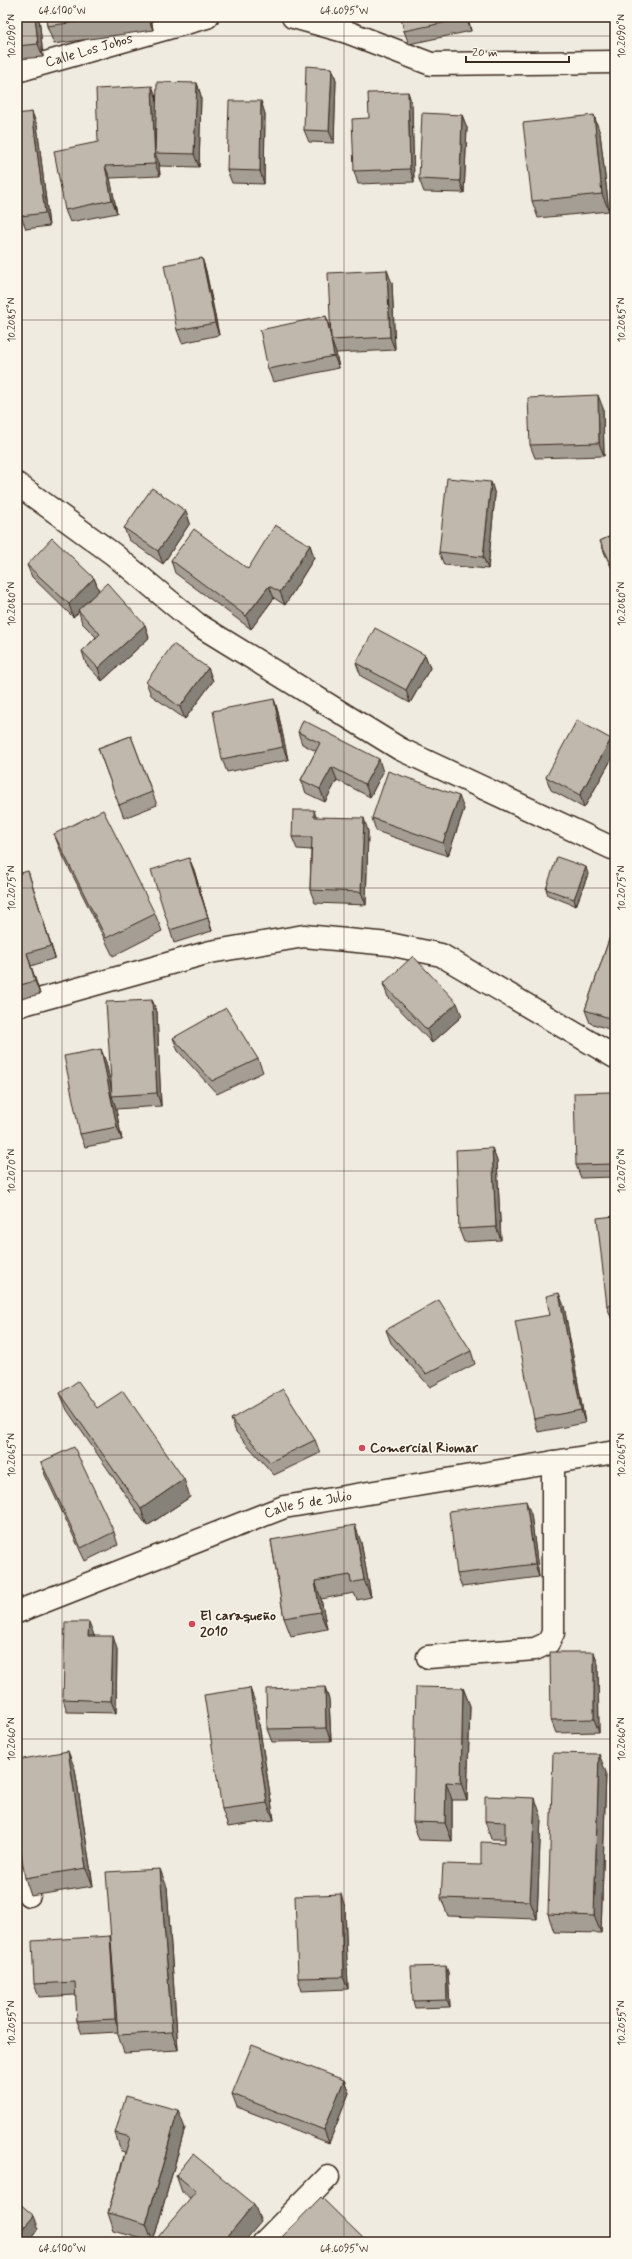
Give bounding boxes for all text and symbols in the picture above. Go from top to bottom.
text: 64.6100°W [38,4,86,18]
text: 64.6095°W [320,4,368,18]
text: 10.2090°N [5,14,19,58]
text: 10.2090°N [615,14,629,58]
street label: Calle Los Jobos [43,30,135,71]
scale bar [466,38,569,64]
text: 20 m [472,45,498,61]
text: 10.2085°N [5,297,19,342]
text: 10.2085°N [615,297,629,342]
text: 10.2080°N [5,582,19,626]
text: 10.2080°N [615,582,629,626]
text: 10.2075°N [5,865,19,910]
text: 10.2075°N [615,865,629,910]
text: 10.2070°N [5,1148,19,1193]
text: 10.2070°N [615,1148,629,1193]
text: 10.2065°N [5,1433,19,1477]
text: 10.2065°N [615,1433,629,1477]
place label: Comercial Riomar [370,1439,479,1457]
marker: Comercial Riomar [357,1443,367,1453]
street label: Calle 5 de Julio [262,1487,353,1523]
place label: El caraqueño 2010 [200,1607,276,1641]
marker: El caraqueño 2010 [187,1619,197,1629]
text: 10.2060°N [5,1717,19,1761]
text: 10.2060°N [615,1717,629,1761]
text: 10.2055°N [5,2000,19,2045]
text: 10.2055°N [615,2000,629,2045]
text: 64.6100°W [38,2242,86,2256]
text: 64.6095°W [320,2242,368,2256]

